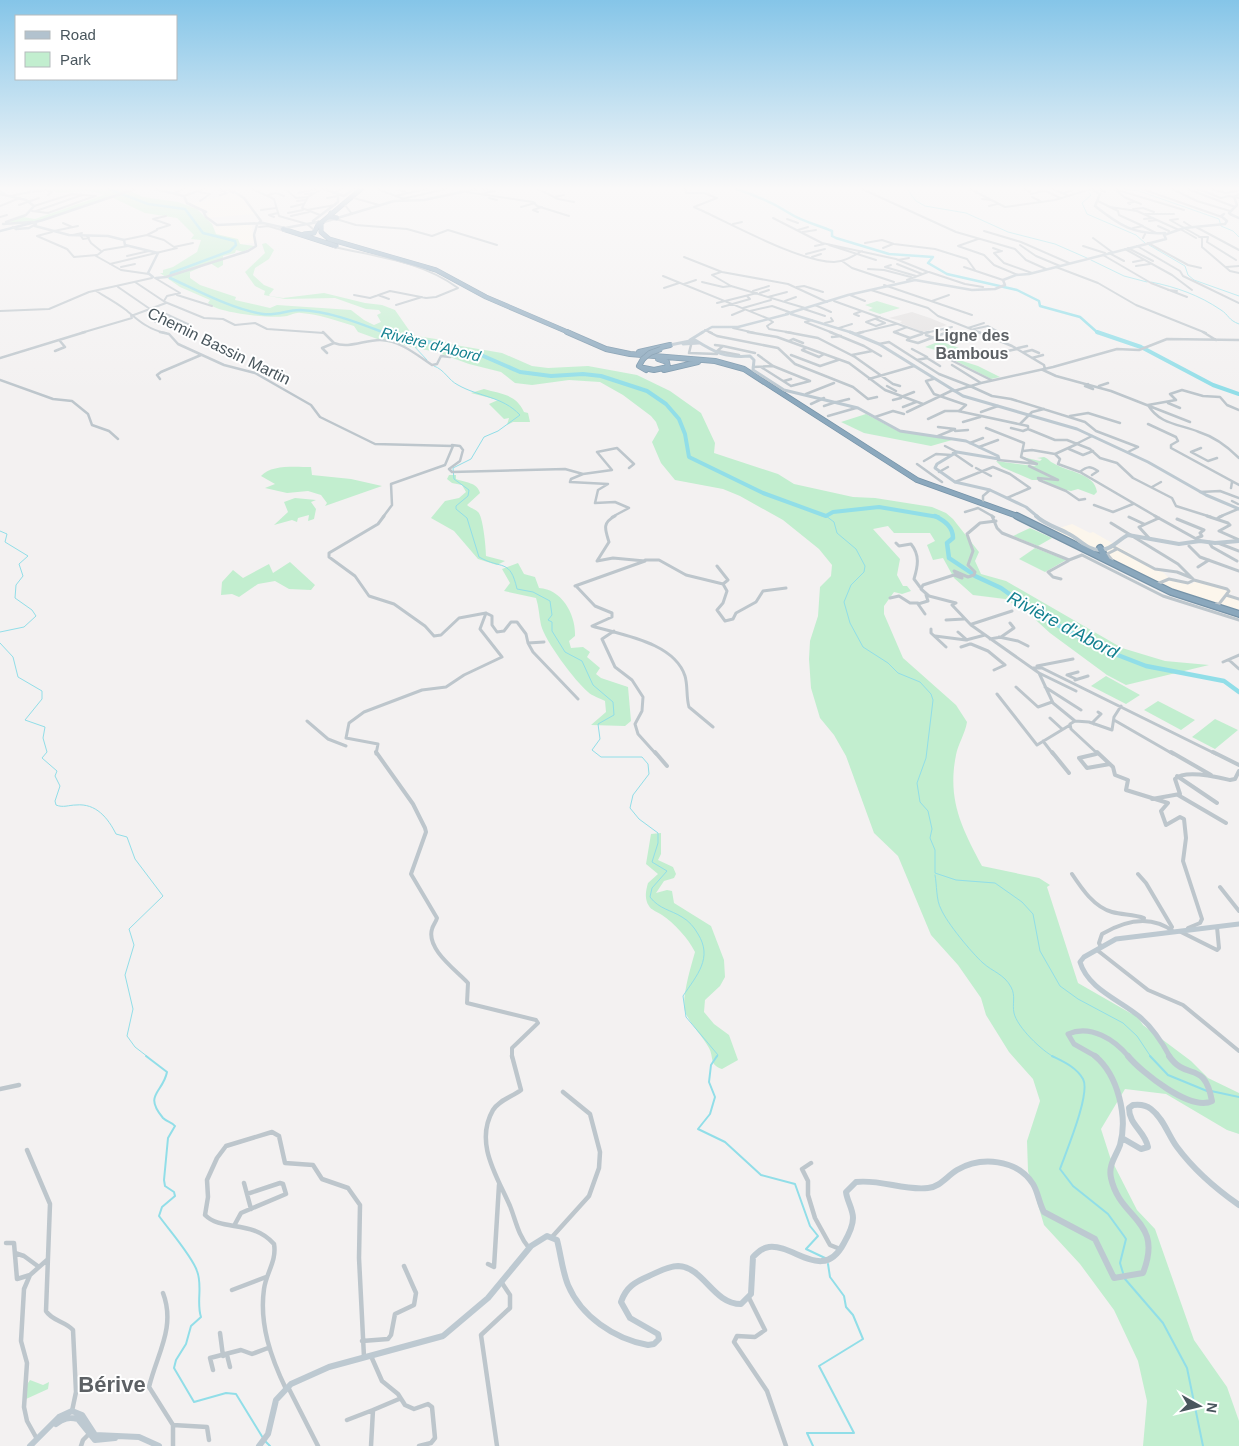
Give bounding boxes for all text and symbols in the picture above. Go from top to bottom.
legend [15,15,178,80]
text: Road [60,26,96,43]
text: Park [60,51,91,68]
street label: Chemin Bassin Martin [145,304,293,388]
water label: Rivière d'Abord [379,323,483,365]
district label: Ligne des Bambous [935,327,1009,362]
water label: Rivière d'Abord [1004,587,1123,663]
district label: Bérive [78,1372,146,1397]
north arrow [1174,1381,1224,1431]
text: N [1203,1402,1221,1414]

